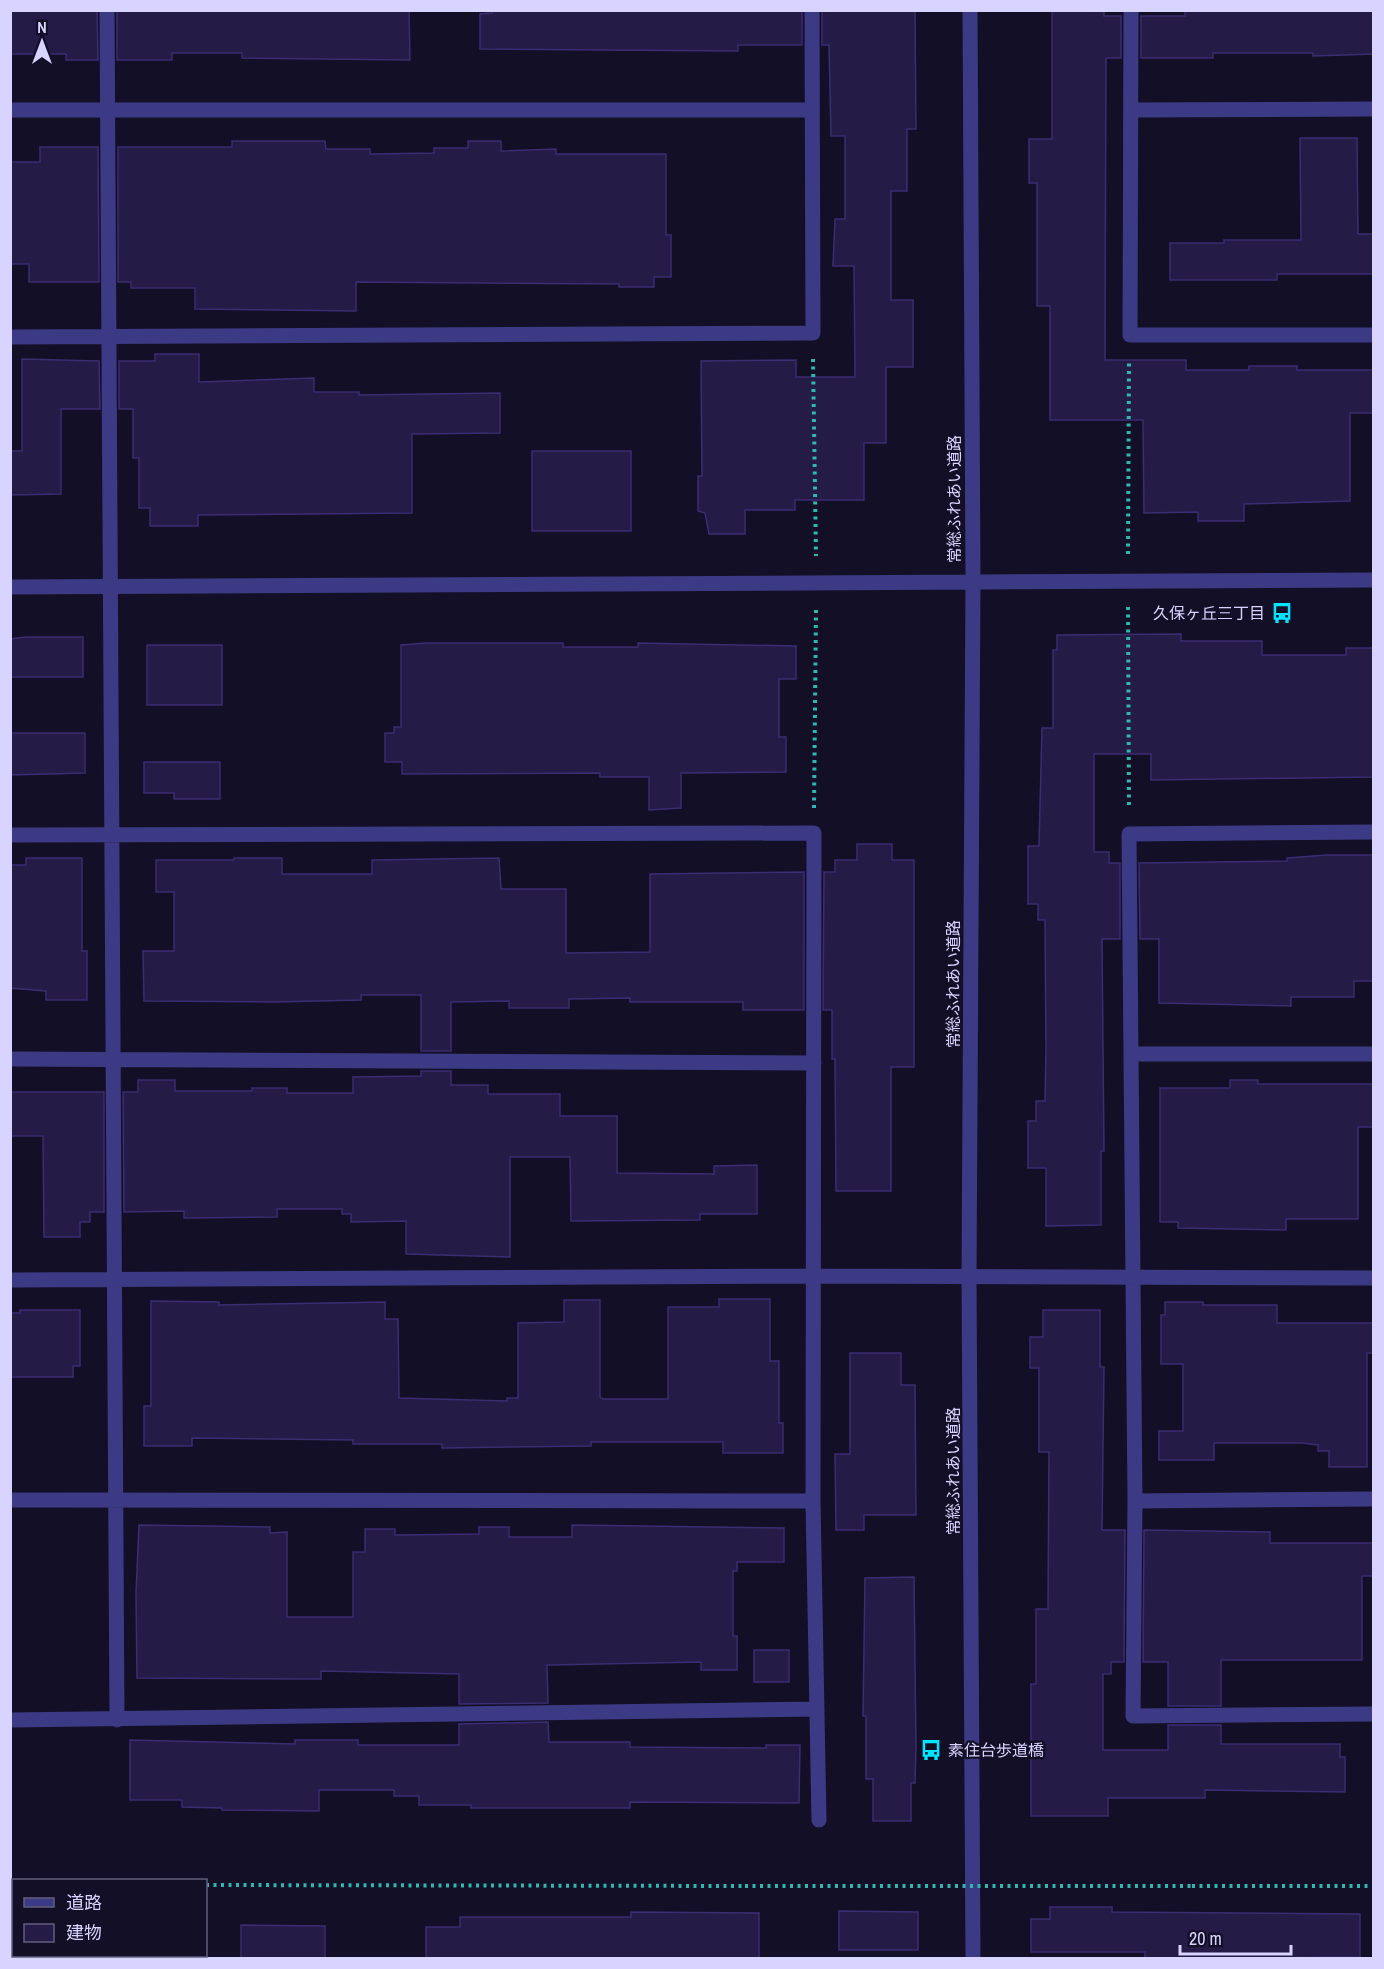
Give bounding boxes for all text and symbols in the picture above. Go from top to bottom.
north arrow [12,12,72,72]
text: N [37,16,47,38]
street label: 常総ふれあい道路 [943,435,965,563]
bus stop icon: 久保ヶ丘三丁目 [1270,601,1294,625]
place label: 久保ヶ丘三丁目 [1153,602,1265,624]
street label: 常総ふれあい道路 [942,920,964,1048]
street label: 常総ふれあい道路 [942,1407,964,1535]
bus stop icon: 素住台歩道橋 [919,1738,943,1762]
place label: 素住台歩道橋 [948,1739,1044,1761]
legend [12,1879,207,1957]
text: 道路 [66,1890,102,1915]
scale bar [1180,1918,1291,1956]
text: 建物 [66,1920,102,1945]
text: 20 m [1189,1926,1222,1951]

